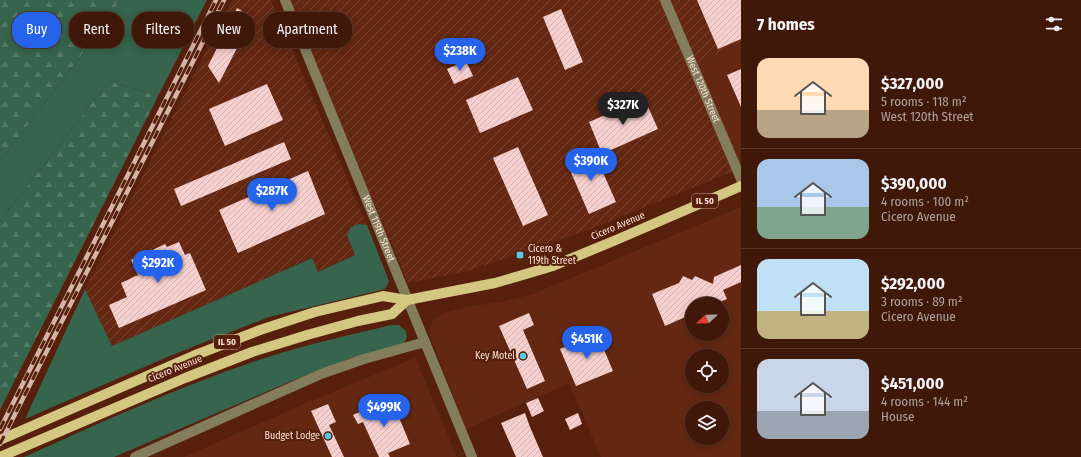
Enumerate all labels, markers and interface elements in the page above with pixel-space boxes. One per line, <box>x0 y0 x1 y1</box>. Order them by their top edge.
chip: Buy <box>12 12 61 48</box>
chip: Rent <box>69 12 124 48</box>
chip: Filters <box>132 12 194 48</box>
chip: New <box>202 12 255 48</box>
chip: Apartment <box>263 12 352 48</box>
icon: filters <box>1043 13 1065 35</box>
text: 7 homes <box>757 14 815 35</box>
pin: $238K <box>432 38 488 72</box>
text: $238K <box>444 43 476 58</box>
street label: West 120th Street <box>683 54 723 125</box>
text: $327,000 <box>881 73 944 94</box>
icon: home <box>789 74 837 122</box>
pin: $327K <box>595 92 651 126</box>
text: 5 rooms · 118 m² <box>881 94 966 109</box>
text: $327K <box>607 97 639 112</box>
text: West 120th Street <box>881 109 974 124</box>
pin: $390K <box>563 148 619 182</box>
text: $390K <box>574 153 608 168</box>
text: $390,000 <box>881 173 947 194</box>
icon: home <box>789 175 837 223</box>
pin: $287K <box>244 178 300 212</box>
text: $287K <box>256 183 288 198</box>
street label: West 119th Street <box>360 194 398 264</box>
road number: IL 50 <box>692 194 718 208</box>
text: 4 rooms · 100 m² <box>881 194 969 209</box>
street label: Cicero Avenue <box>589 209 647 243</box>
text: Cicero Avenue <box>881 209 956 224</box>
place label: Cicero & 119th Street <box>528 243 577 267</box>
pin: $292K <box>130 250 186 284</box>
marker: Cicero & 119th Street <box>515 250 525 260</box>
text: $292K <box>142 255 174 270</box>
text: $292,000 <box>881 273 945 294</box>
icon: home <box>789 275 837 323</box>
text: 3 rooms · 89 m² <box>881 294 963 309</box>
north arrow <box>685 297 729 341</box>
map controls <box>685 297 729 445</box>
text: Cicero Avenue <box>881 309 956 324</box>
pin: $451K <box>559 326 615 360</box>
text: $451K <box>571 331 603 346</box>
road number: IL 50 <box>214 335 240 349</box>
button: locate <box>685 349 729 393</box>
place label: Key Motel <box>475 350 515 362</box>
marker: Key Motel <box>518 351 528 361</box>
street label: Cicero Avenue <box>146 353 204 385</box>
text: $451,000 <box>881 373 944 394</box>
icon: home <box>789 375 837 423</box>
pin: $499K <box>356 394 412 428</box>
text: 4 rooms · 144 m² <box>881 394 968 409</box>
text: $499K <box>367 399 401 414</box>
button: layers <box>685 401 729 445</box>
text: House <box>881 409 915 424</box>
place label: Budget Lodge <box>265 430 320 442</box>
marker: Budget Lodge <box>323 431 333 441</box>

